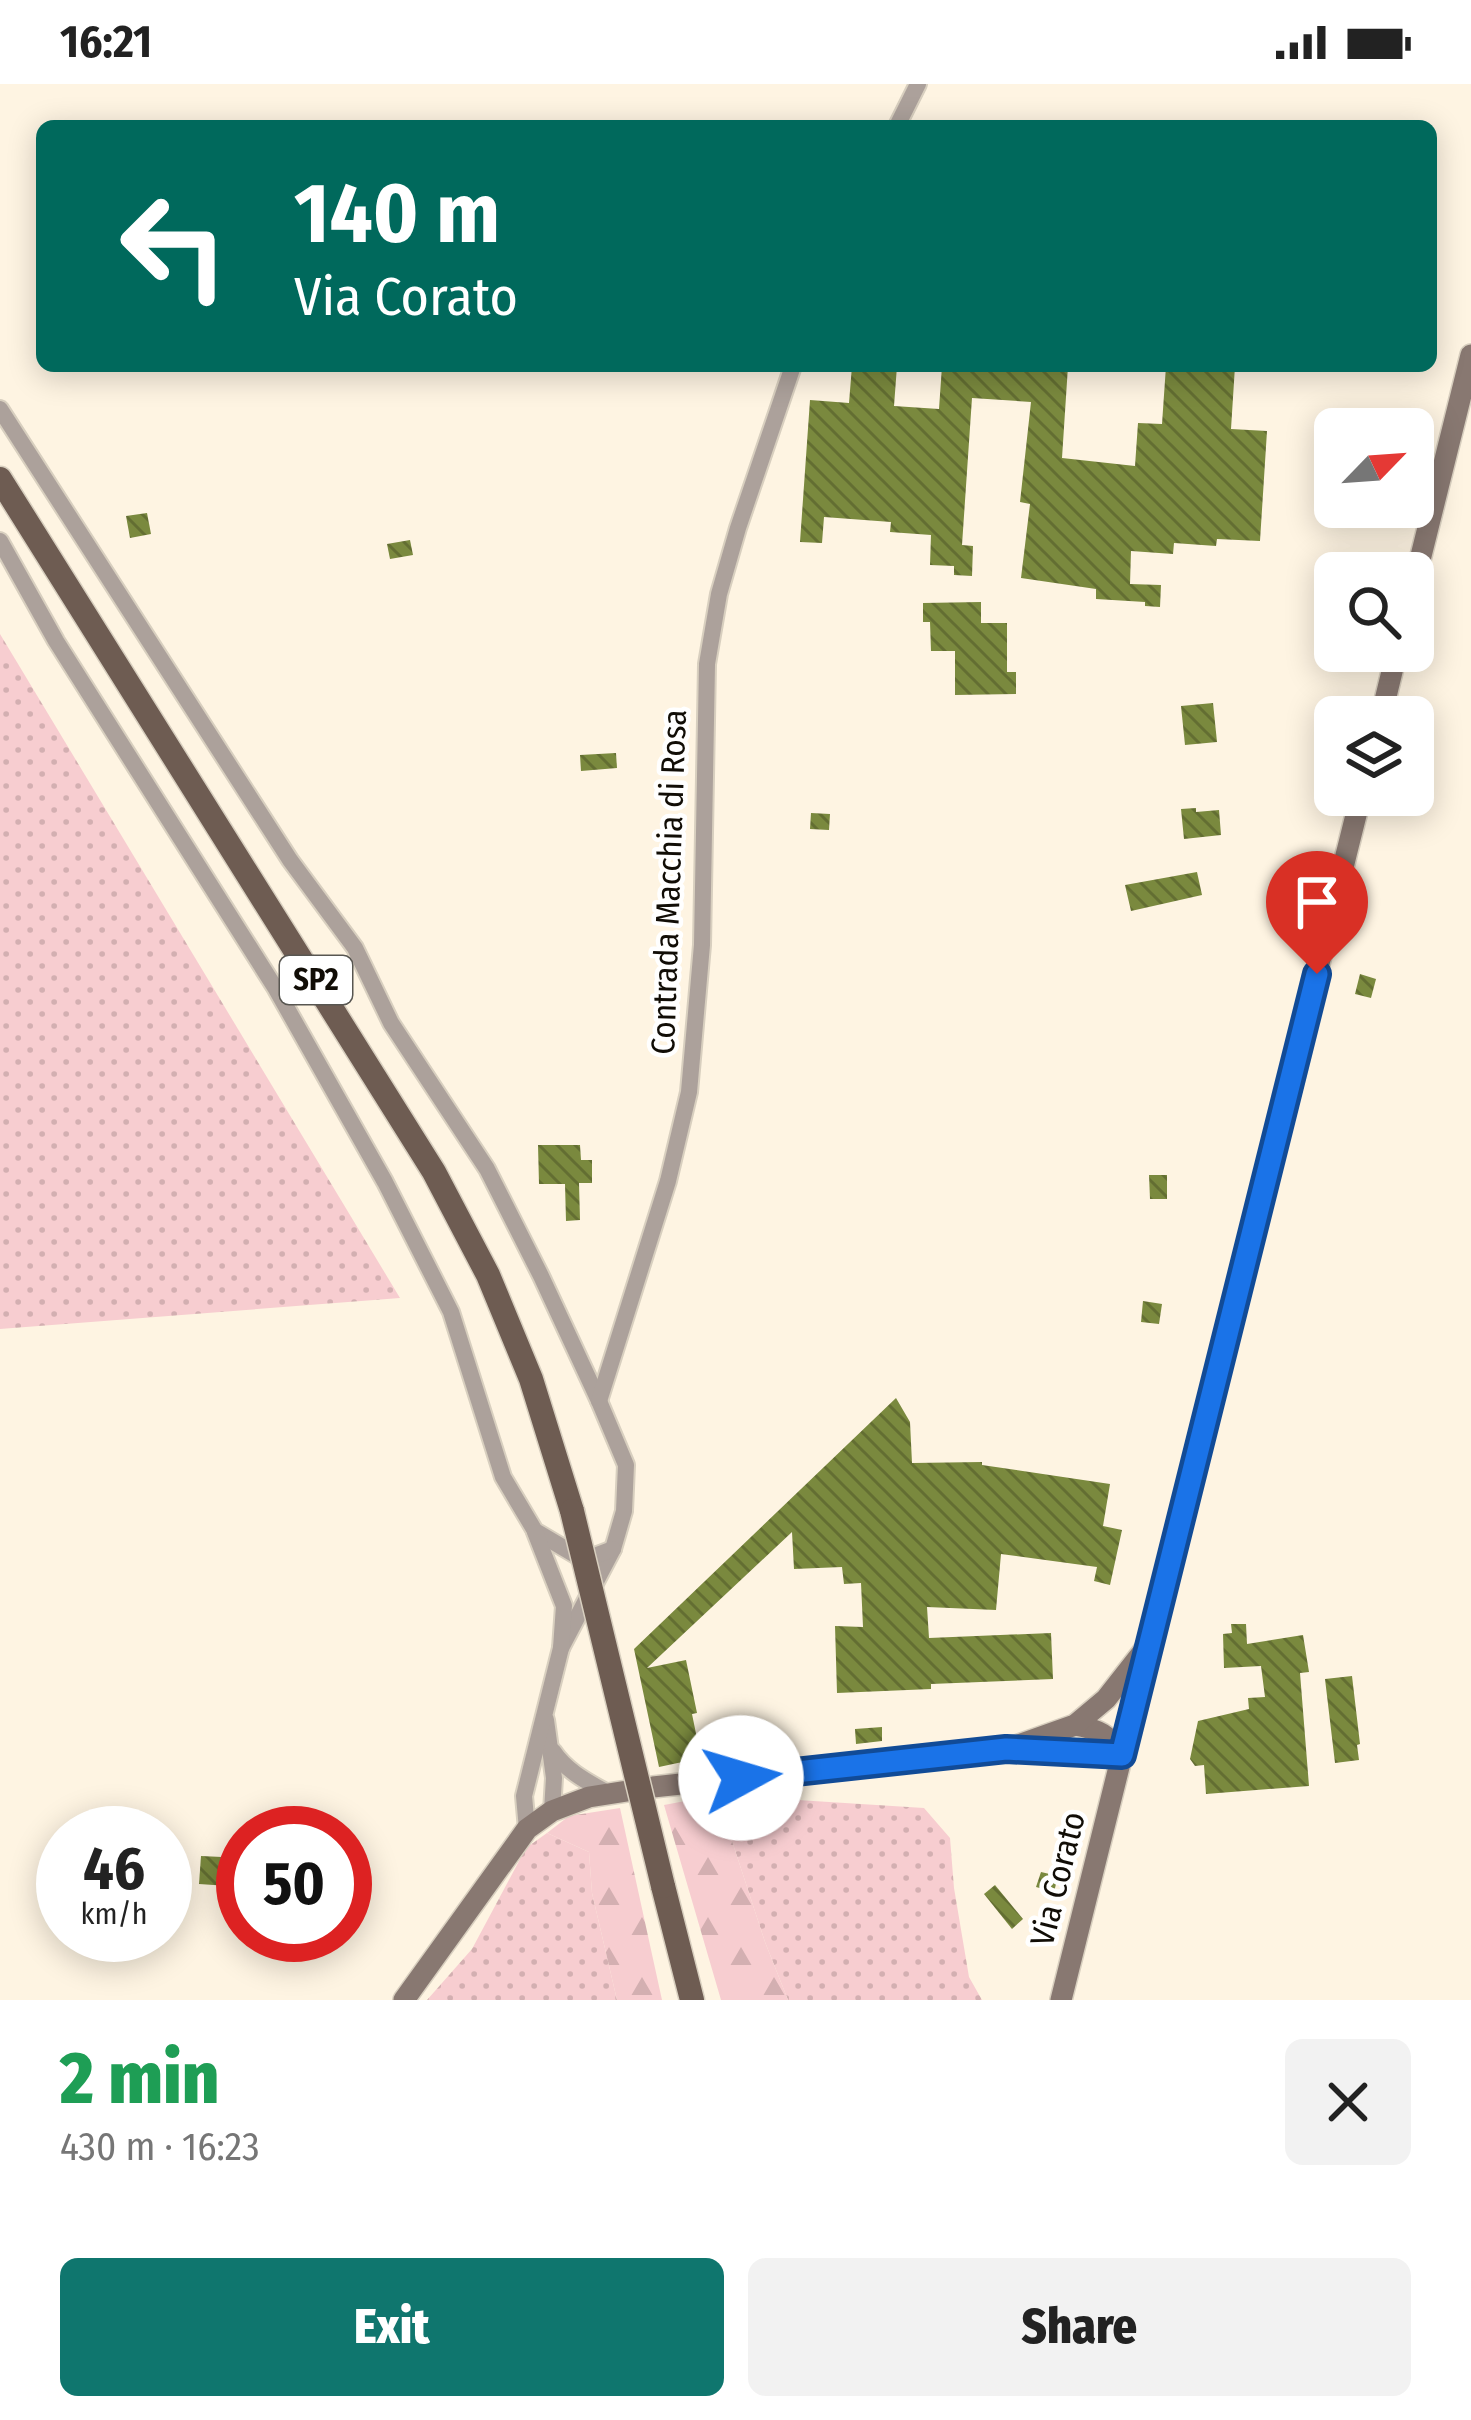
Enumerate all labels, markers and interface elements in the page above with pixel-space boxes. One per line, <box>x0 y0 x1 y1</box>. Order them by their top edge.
text: 16:21 <box>60 15 152 69</box>
text: 140 m <box>294 163 500 264</box>
icon: left <box>96 168 252 324</box>
text: Via Corato <box>294 265 518 329</box>
north arrow <box>1314 408 1434 528</box>
map controls <box>1314 408 1434 816</box>
button: search <box>1314 552 1434 672</box>
button: layers <box>1314 696 1434 816</box>
street label: Contrada Macchia di Rosa <box>643 709 695 1055</box>
pin <box>1266 851 1368 974</box>
icon: arrive <box>1284 869 1350 935</box>
road number: SP2 <box>280 956 352 1004</box>
position arrow <box>678 1715 804 1841</box>
speed limit sign: 50 <box>216 1806 372 1962</box>
street label: Via Corato <box>1022 1808 1094 1950</box>
text: 46 <box>83 1833 145 1905</box>
text: km/h <box>81 1896 147 1932</box>
text: 2 min <box>60 2036 219 2122</box>
button: close <box>1285 2039 1411 2165</box>
text: 430 m · 16:23 <box>60 2124 260 2170</box>
button: Exit <box>60 2258 724 2396</box>
button: Share <box>748 2258 1411 2396</box>

